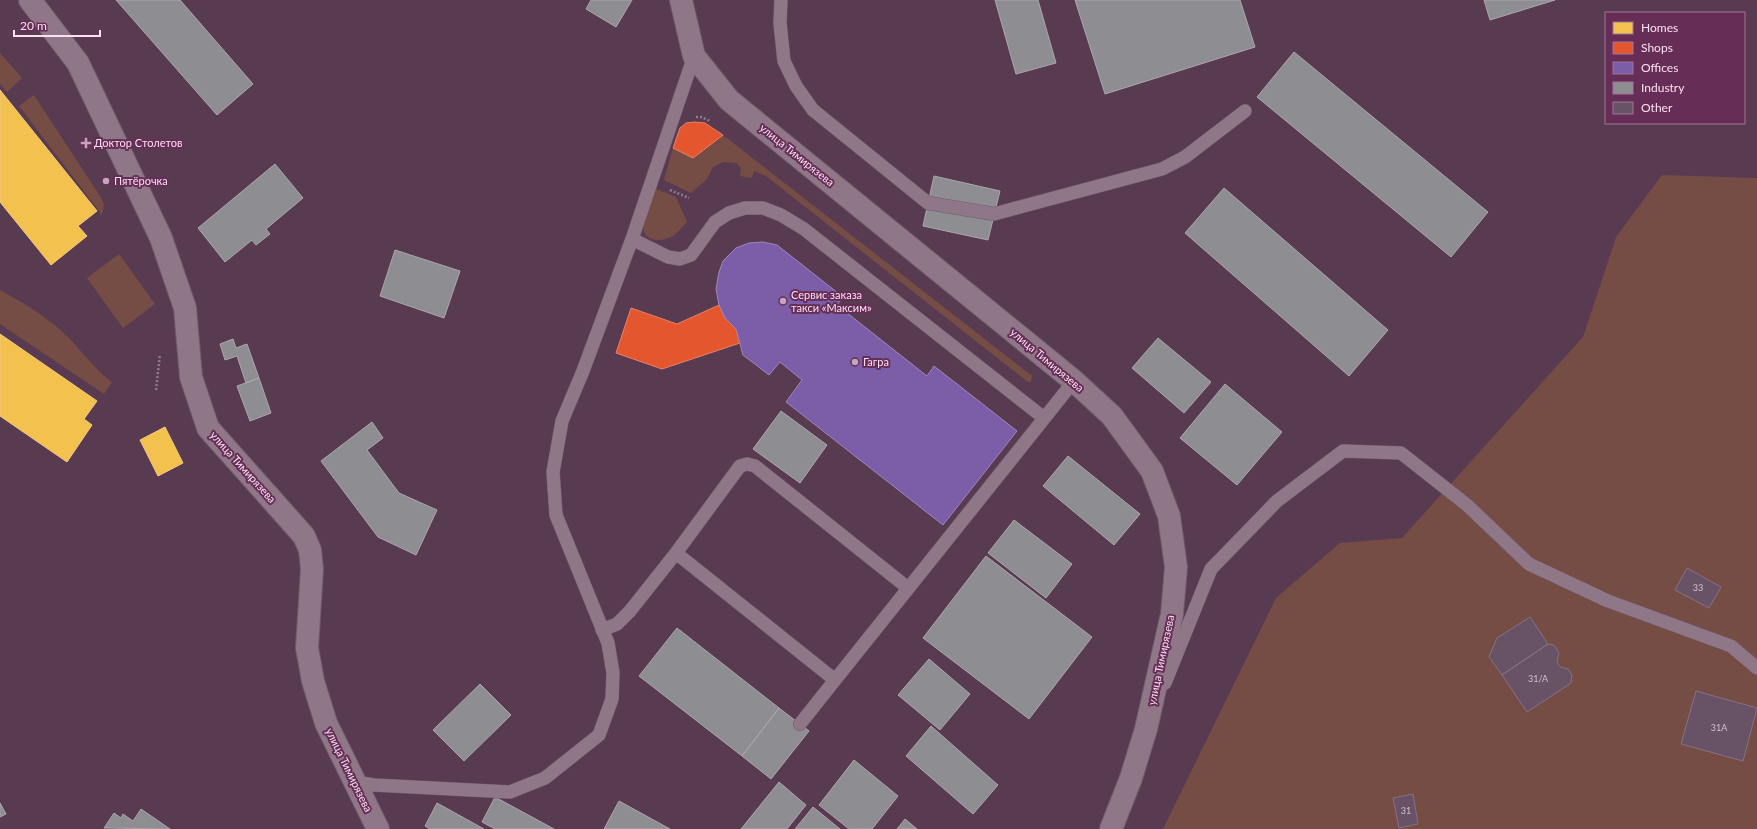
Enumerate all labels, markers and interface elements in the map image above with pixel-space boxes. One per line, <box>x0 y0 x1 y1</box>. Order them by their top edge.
scale bar <box>14 12 100 38</box>
legend <box>1605 12 1745 124</box>
text: 20 m <box>20 18 47 33</box>
text: Homes <box>1641 20 1678 35</box>
text: Shops <box>1641 40 1673 55</box>
text: Offices <box>1641 60 1678 75</box>
text: Industry <box>1641 80 1685 95</box>
text: Other <box>1641 100 1673 115</box>
street label: улица Тимирязева <box>758 121 837 189</box>
place label: Доктор Столетов <box>94 136 183 149</box>
marker: Доктор Столетов <box>81 138 91 148</box>
place label: Пятёрочка <box>114 174 168 187</box>
marker: Пятёрочка <box>101 176 111 186</box>
place label: Сервис заказа такси «Максим» <box>791 288 872 314</box>
marker: Сервис заказа такси «Максим» <box>778 296 788 306</box>
street label: улица Тимирязева <box>1008 325 1087 394</box>
place label: Гагра <box>863 355 889 368</box>
marker: Гагра <box>850 357 860 367</box>
street label: улица Тимирязева <box>208 428 279 505</box>
house number: 33 <box>1693 582 1703 593</box>
street label: улица Тимирязева <box>1145 614 1176 706</box>
house number: 31/А <box>1528 673 1549 684</box>
house number: 31А <box>1711 722 1728 733</box>
street label: улица Тимирязева <box>323 726 375 814</box>
house number: 31 <box>1401 805 1411 816</box>

